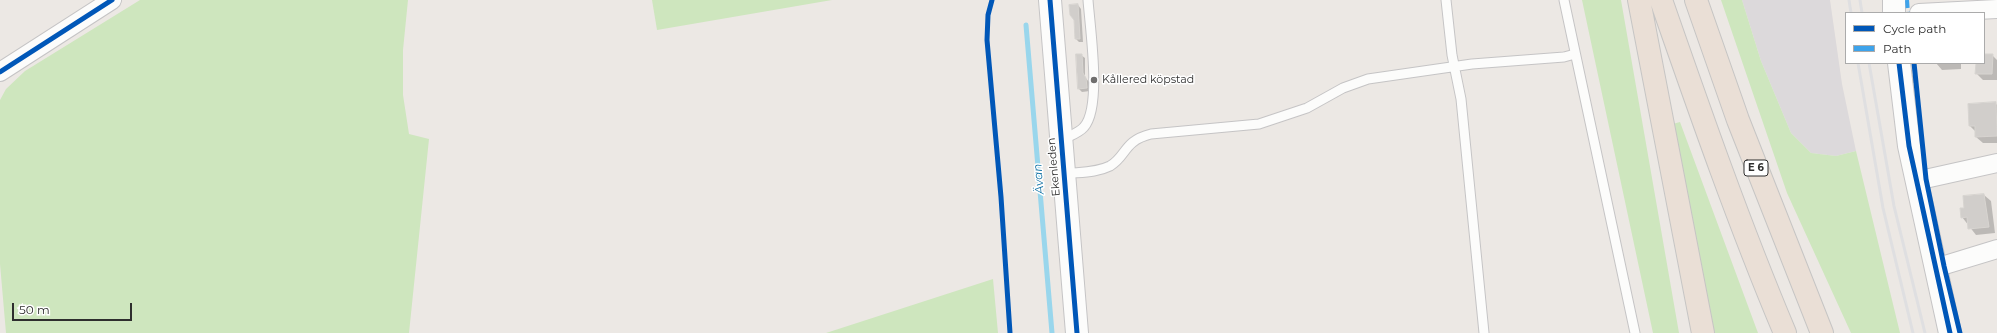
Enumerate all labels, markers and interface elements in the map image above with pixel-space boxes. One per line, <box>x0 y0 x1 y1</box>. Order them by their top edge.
legend <box>1845 12 1985 64</box>
text: Cycle path <box>1883 21 1946 36</box>
text: Path <box>1883 41 1912 56</box>
place label: Kållered köpstad <box>1102 73 1194 87</box>
marker: Kållered köpstad <box>1089 75 1099 85</box>
street label: Ekenleden <box>1045 137 1063 197</box>
road number: E 6 <box>1744 160 1768 176</box>
water label: Ävan <box>1030 163 1048 195</box>
scale bar <box>14 295 134 321</box>
text: 50 m <box>19 302 50 317</box>

